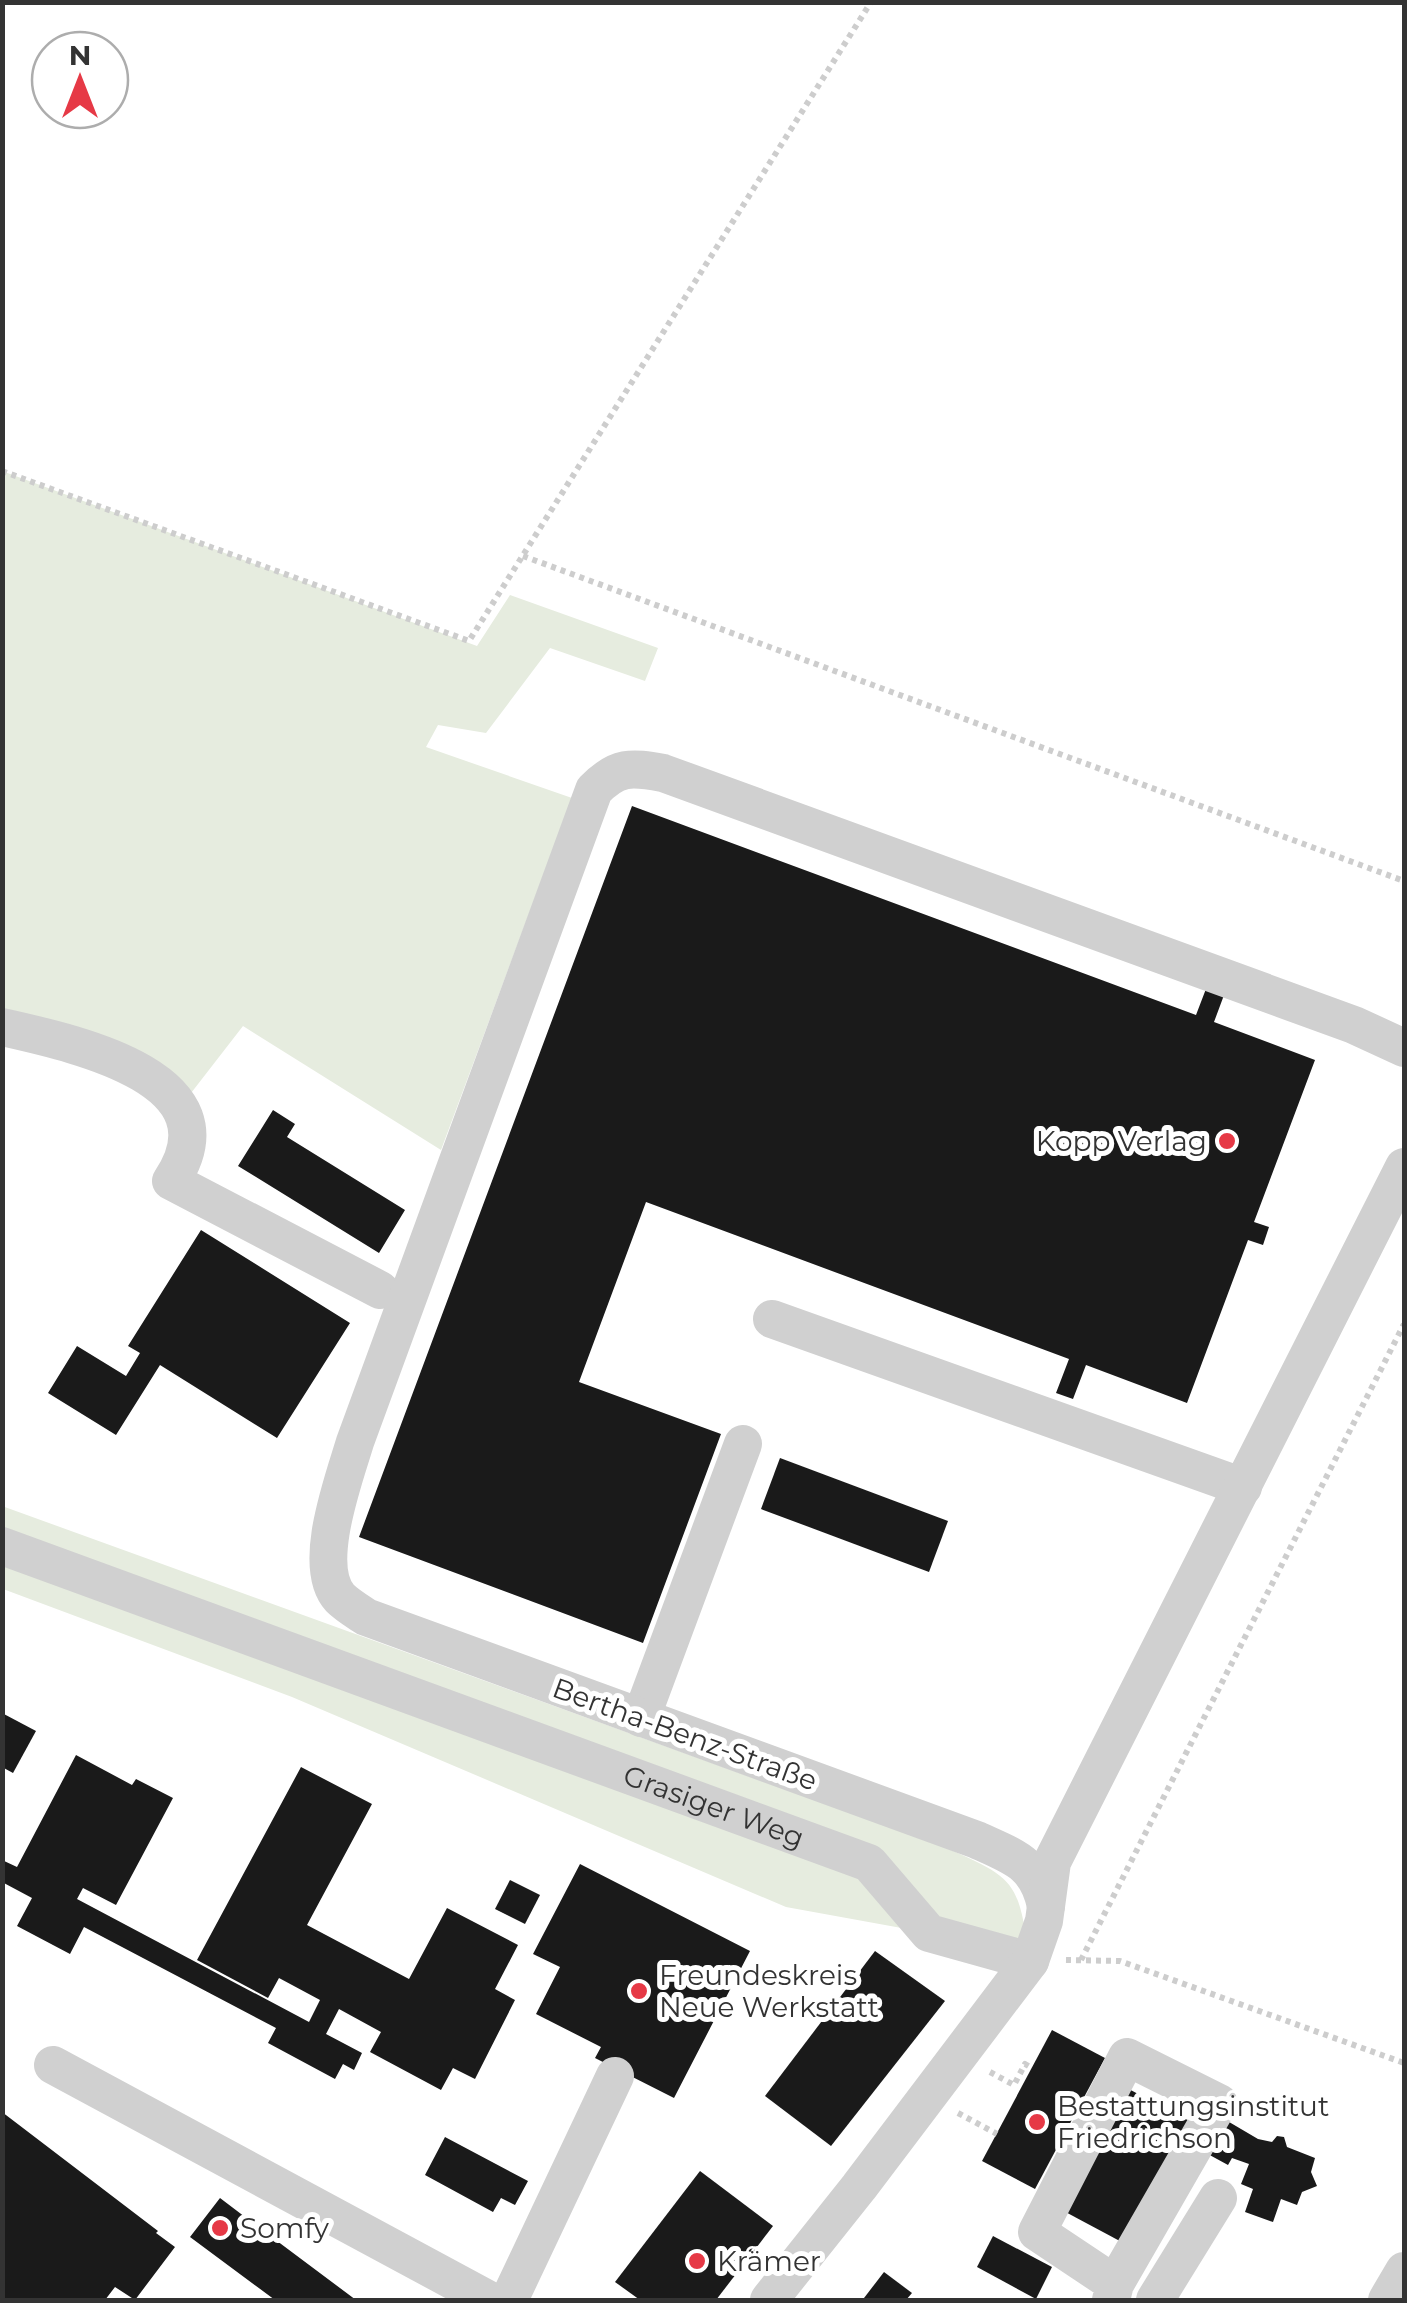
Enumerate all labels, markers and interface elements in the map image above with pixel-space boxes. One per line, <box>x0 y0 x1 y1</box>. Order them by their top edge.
north arrow <box>30 30 130 130</box>
text: N <box>69 38 91 72</box>
place label: Kopp Verlag <box>1036 1124 1207 1158</box>
marker: Kopp Verlag <box>1216 1130 1238 1152</box>
street label: Bertha-Benz-Straße <box>548 1670 822 1798</box>
street label: Grasiger Weg <box>619 1758 809 1855</box>
place label: Freundeskreis Neue Werkstatt <box>659 1958 879 2024</box>
marker: Freundeskreis Neue Werkstatt <box>628 1980 650 2002</box>
place label: Bestattungsinstitut Friedrichson <box>1057 2089 1329 2155</box>
marker: Bestattungsinstitut Friedrichson <box>1026 2111 1048 2133</box>
place label: Somfy <box>240 2211 330 2245</box>
marker: Somfy <box>209 2217 231 2239</box>
place label: Krämer <box>717 2244 821 2278</box>
marker: Krämer <box>686 2250 708 2272</box>

